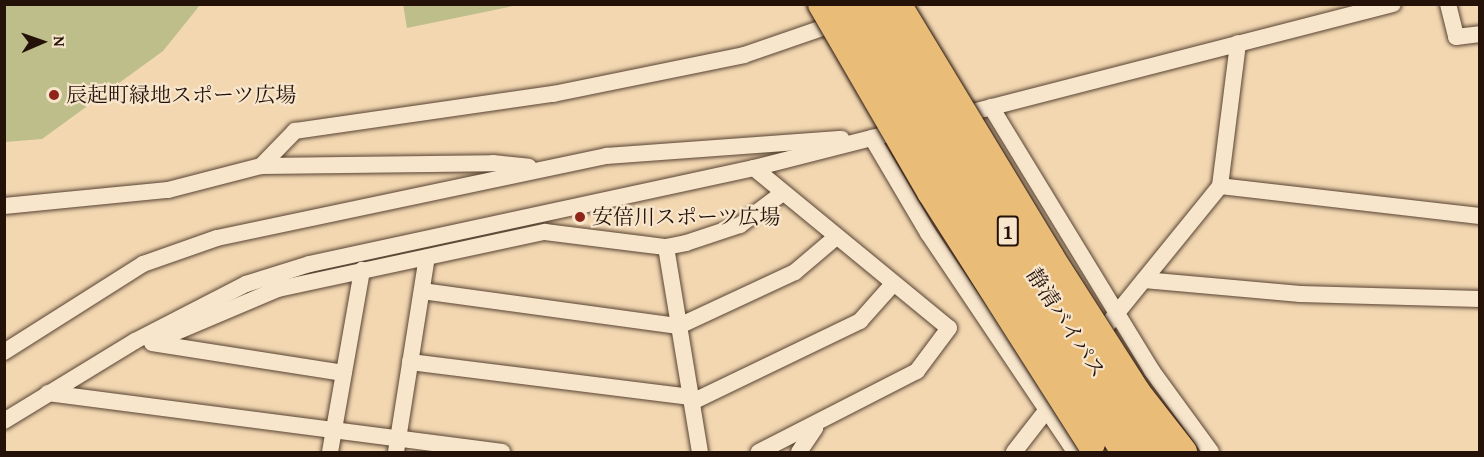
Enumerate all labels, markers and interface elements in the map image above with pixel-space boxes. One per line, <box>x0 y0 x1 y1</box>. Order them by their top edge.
north arrow <box>12 12 72 72</box>
text: N <box>48 36 72 47</box>
place label: 辰起町緑地スポーツ広場 <box>66 82 297 108</box>
marker: 辰起町緑地スポーツ広場 <box>47 88 61 102</box>
place label: 安倍川スポーツ広場 <box>592 204 781 230</box>
marker: 安倍川スポーツ広場 <box>573 210 587 224</box>
road number: 1 <box>996 214 1020 248</box>
street label: 静清バイパス <box>1021 263 1111 383</box>

